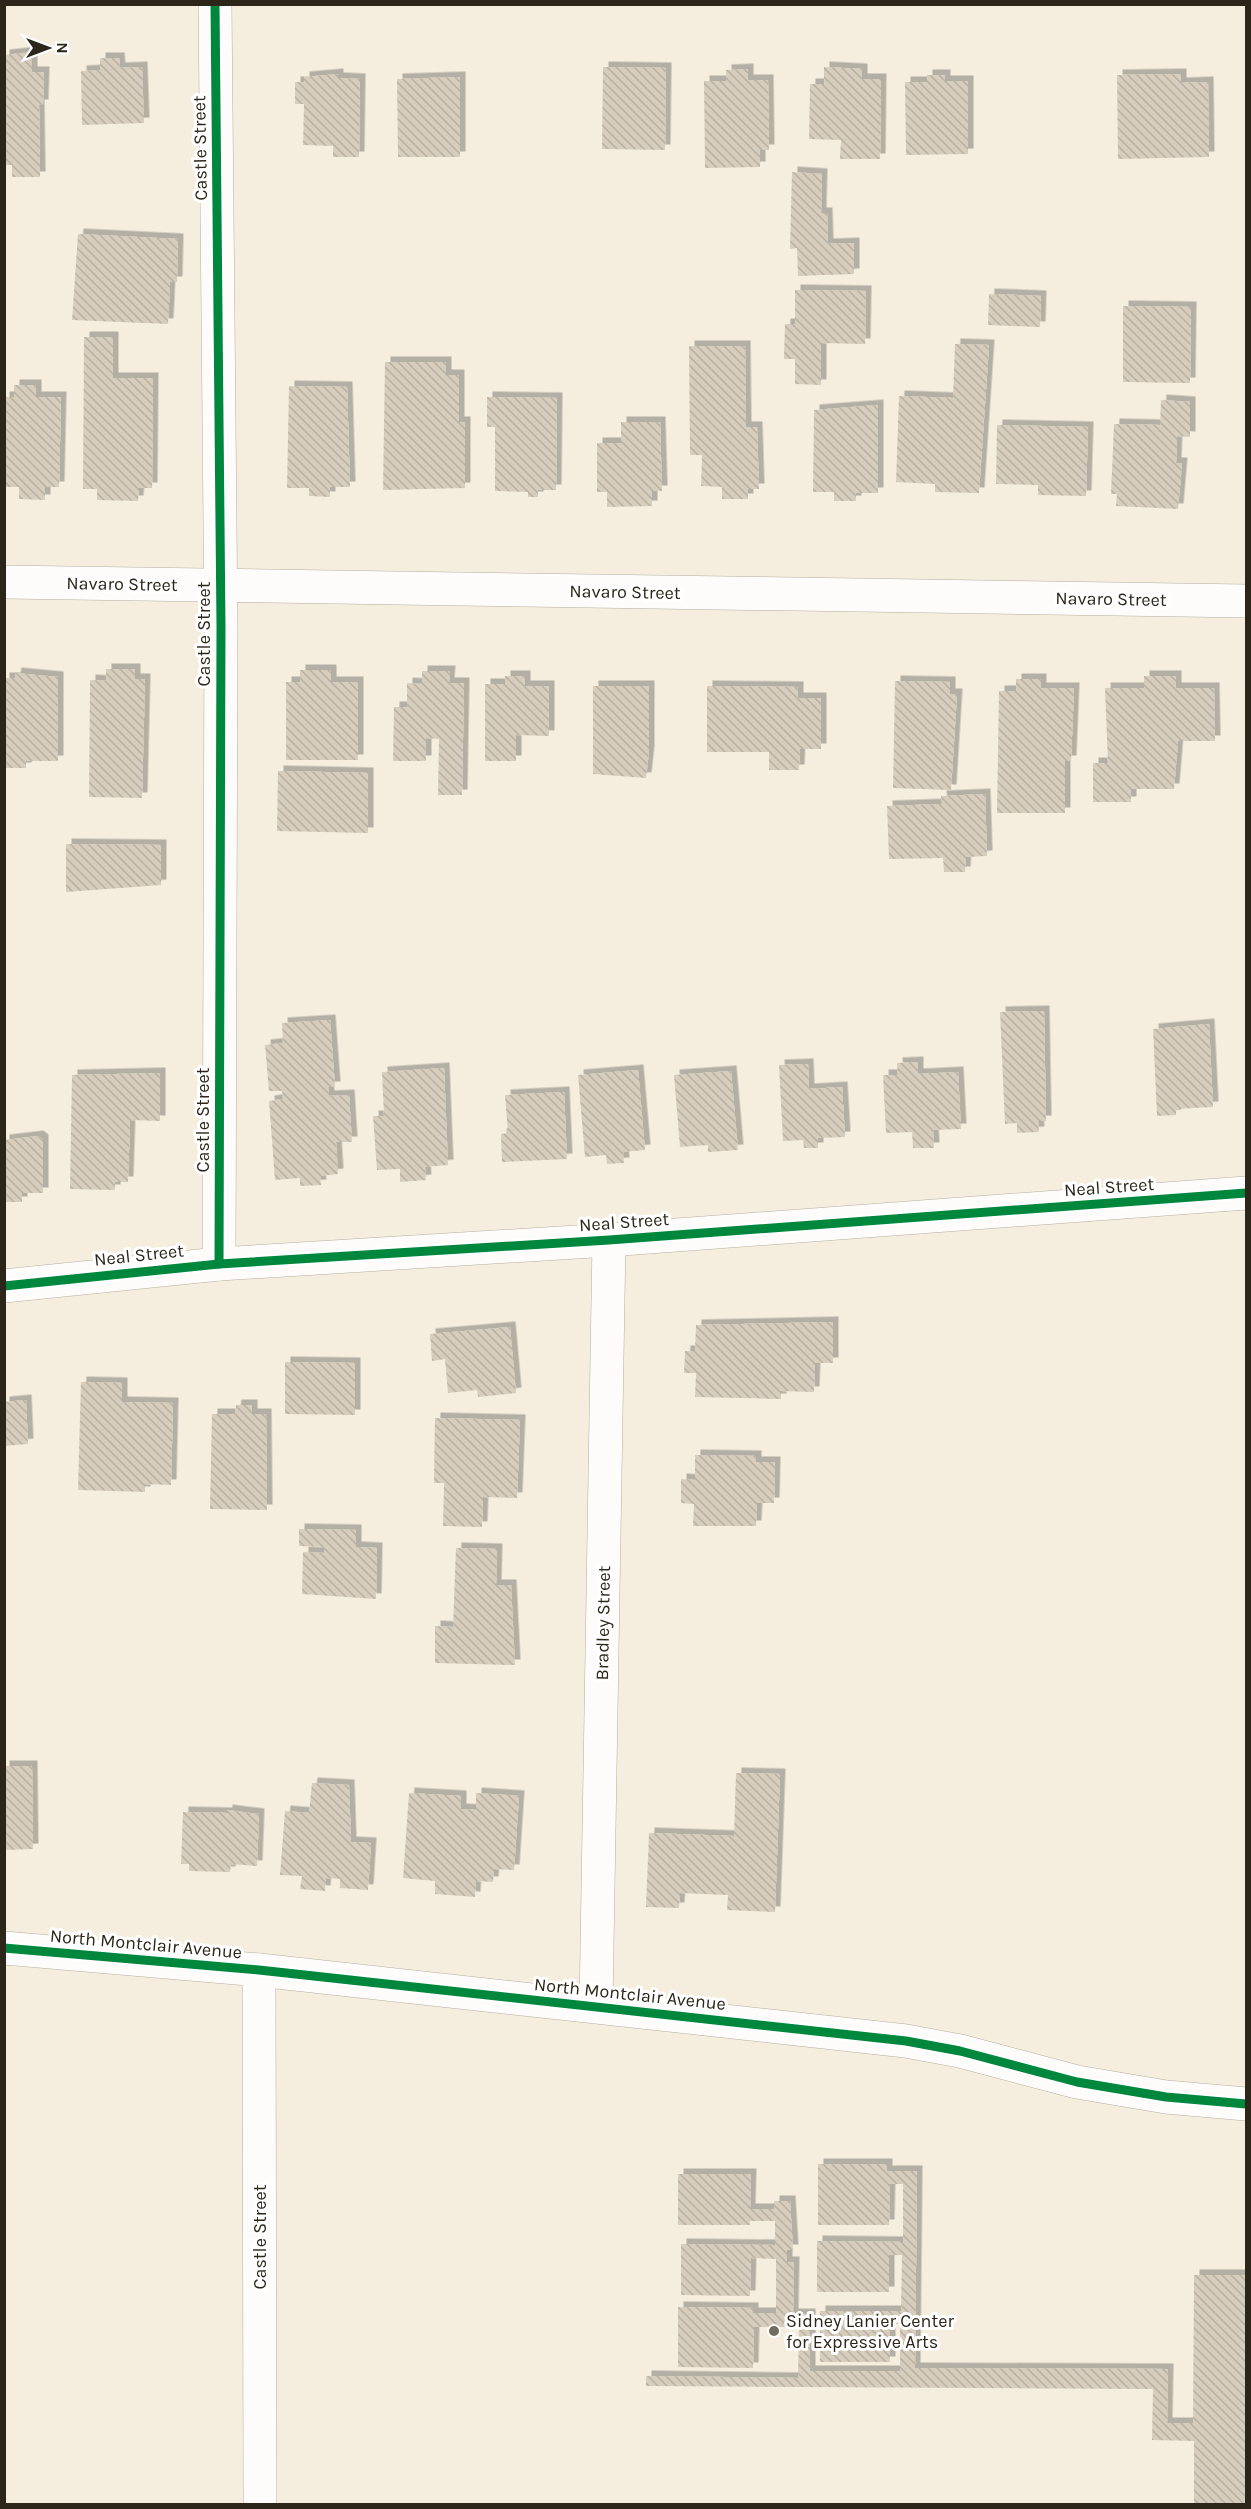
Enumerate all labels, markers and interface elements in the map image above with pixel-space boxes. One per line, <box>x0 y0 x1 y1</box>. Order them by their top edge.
north arrow <box>18 18 78 78</box>
text: N <box>53 42 72 54</box>
street label: Castle Street <box>188 95 212 201</box>
street label: Navaro Street <box>66 572 178 596</box>
street label: Navaro Street <box>569 580 681 604</box>
street label: Castle Street <box>193 581 215 687</box>
street label: Navaro Street <box>1055 587 1167 611</box>
street label: Castle Street <box>192 1067 214 1173</box>
street label: Neal Street <box>1063 1173 1155 1201</box>
street label: Neal Street <box>578 1208 670 1236</box>
street label: Neal Street <box>93 1239 185 1271</box>
street label: Bradley Street <box>591 1565 615 1680</box>
street label: North Montclair Avenue <box>49 1925 243 1963</box>
street label: North Montclair Avenue <box>533 1973 727 2015</box>
street label: Castle Street <box>249 2184 271 2290</box>
place label: Sidney Lanier Center for Expressive Arts <box>786 2310 954 2353</box>
marker: Sidney Lanier Center for Expressive Arts <box>767 2324 781 2338</box>

